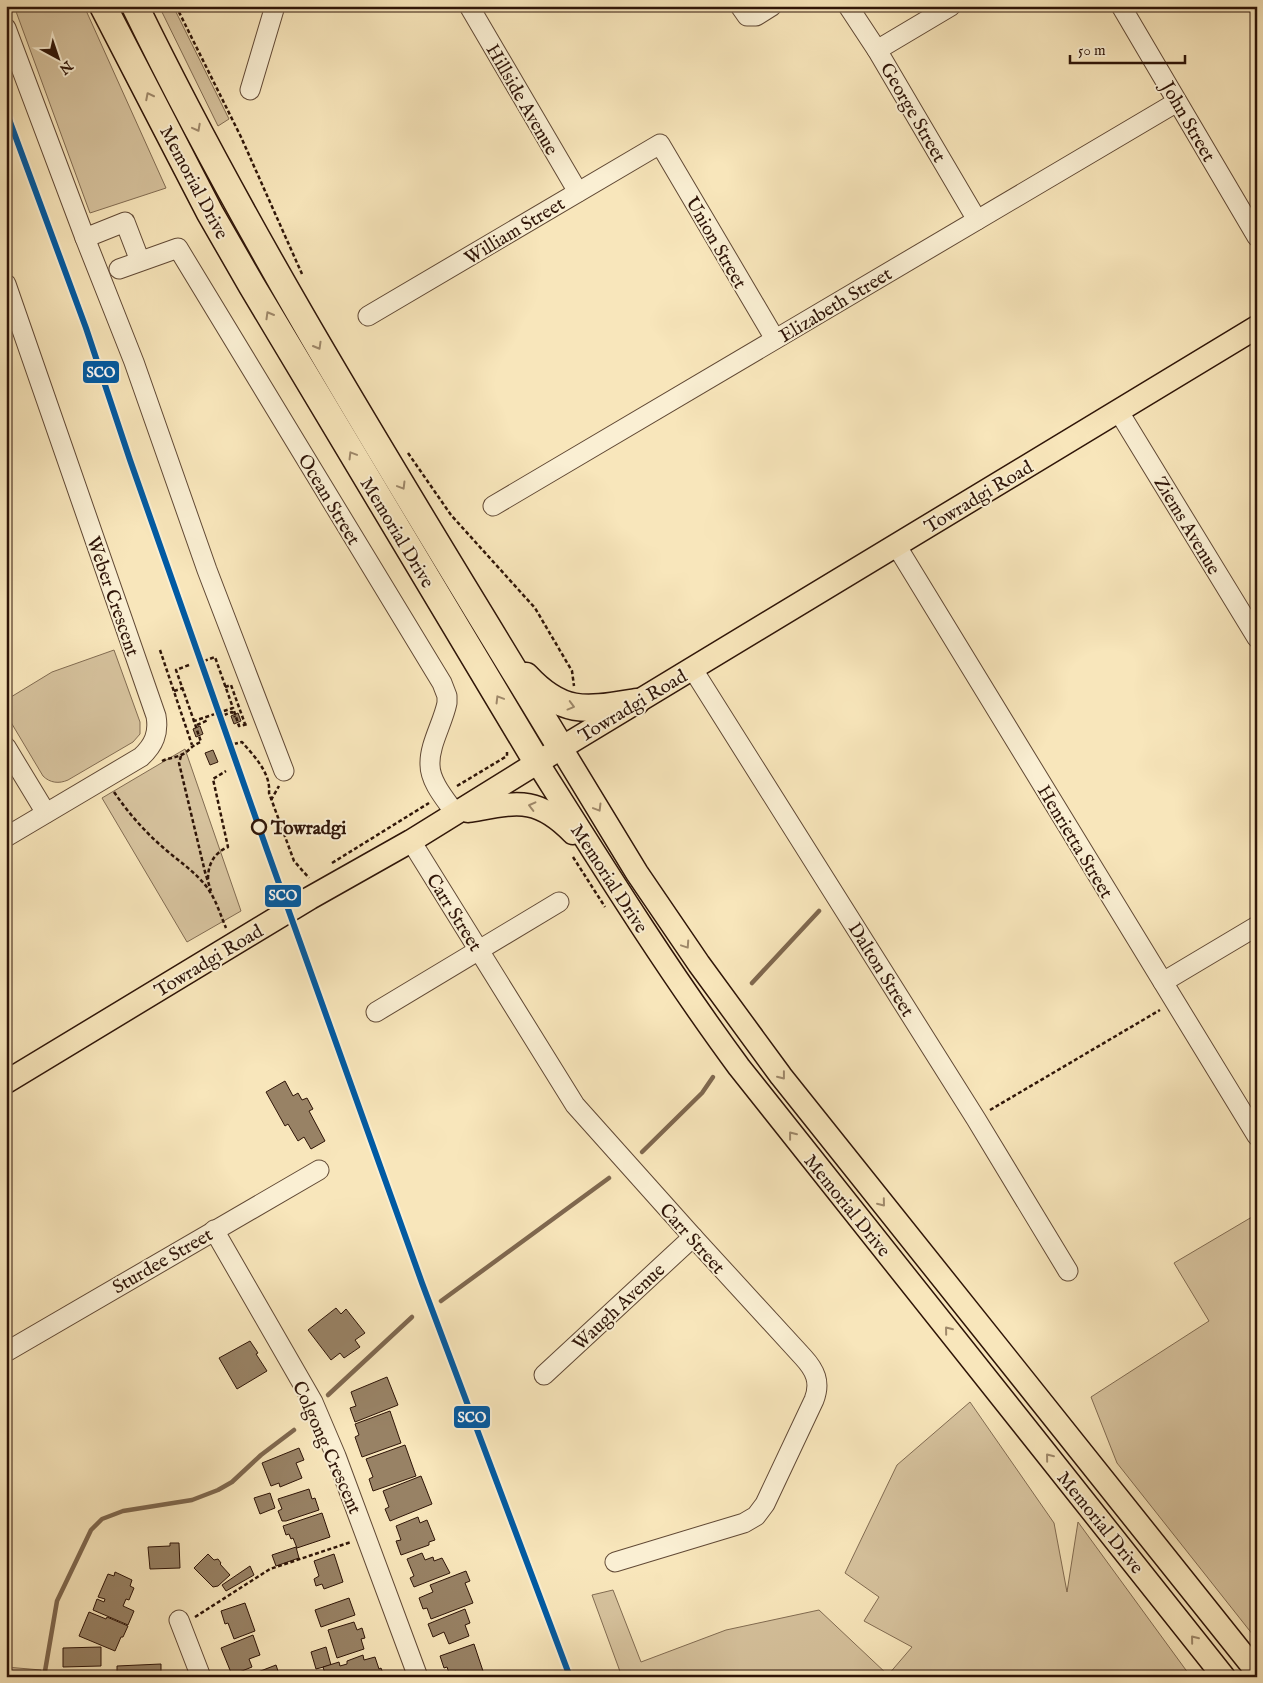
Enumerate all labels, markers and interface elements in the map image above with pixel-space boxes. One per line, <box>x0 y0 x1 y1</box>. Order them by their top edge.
north arrow <box>32 32 82 82</box>
scale bar <box>1070 32 1186 64</box>
street label: Hillside Avenue <box>480 40 563 160</box>
text: 50 m <box>1078 41 1106 60</box>
text: N <box>55 56 77 78</box>
street label: George Street <box>874 59 951 168</box>
street label: John Street <box>1154 76 1220 167</box>
one-way arrow <box>145 92 155 101</box>
street label: Memorial Drive <box>153 122 233 244</box>
one-way arrow <box>191 123 201 132</box>
street label: William Street <box>460 192 570 271</box>
street label: Union Street <box>679 193 751 294</box>
street label: Elizabeth Street <box>775 262 897 349</box>
one-way arrow <box>265 311 275 320</box>
one-way arrow <box>312 341 322 350</box>
line badge: SCO <box>82 360 120 384</box>
text: SCO <box>87 364 116 382</box>
street label: Ocean Street <box>292 450 365 550</box>
one-way arrow <box>348 451 358 460</box>
street label: Towradgi Road <box>920 455 1038 540</box>
street label: Ziems Avenue <box>1148 472 1225 580</box>
street label: Memorial Drive <box>354 473 439 593</box>
one-way arrow <box>396 480 406 489</box>
street label: Weber Crescent <box>80 534 144 660</box>
street label: Towradgi Road <box>574 664 692 749</box>
one-way arrow <box>495 695 505 704</box>
one-way arrow <box>567 700 576 711</box>
street label: Henrietta Street <box>1031 781 1118 904</box>
one-way arrow <box>527 801 536 812</box>
one-way arrow <box>591 803 601 812</box>
place label: Towradgi <box>270 817 346 841</box>
marker: Towradgi <box>251 819 267 835</box>
street label: Memorial Drive <box>564 820 653 938</box>
street label: Carr Street <box>420 870 487 957</box>
line badge: SCO <box>264 884 302 908</box>
text: SCO <box>269 887 298 905</box>
street label: Dalton Street <box>842 918 919 1022</box>
street label: Towradgi Road <box>150 919 268 1004</box>
one-way arrow <box>679 940 689 949</box>
one-way arrow <box>776 1070 784 1079</box>
one-way arrow <box>788 1131 797 1140</box>
street label: Memorial Drive <box>798 1150 895 1263</box>
one-way arrow <box>877 1198 886 1207</box>
street label: Carr Street <box>653 1199 730 1280</box>
street label: Sturdee Street <box>108 1223 218 1300</box>
street label: Waugh Avenue <box>568 1258 671 1356</box>
one-way arrow <box>945 1327 953 1336</box>
street label: Colgong Crescent <box>286 1377 366 1519</box>
line badge: SCO <box>453 1405 491 1429</box>
text: SCO <box>458 1409 487 1427</box>
one-way arrow <box>1046 1453 1055 1463</box>
street label: Memorial Drive <box>1051 1467 1148 1580</box>
one-way arrow <box>1190 1635 1199 1644</box>

